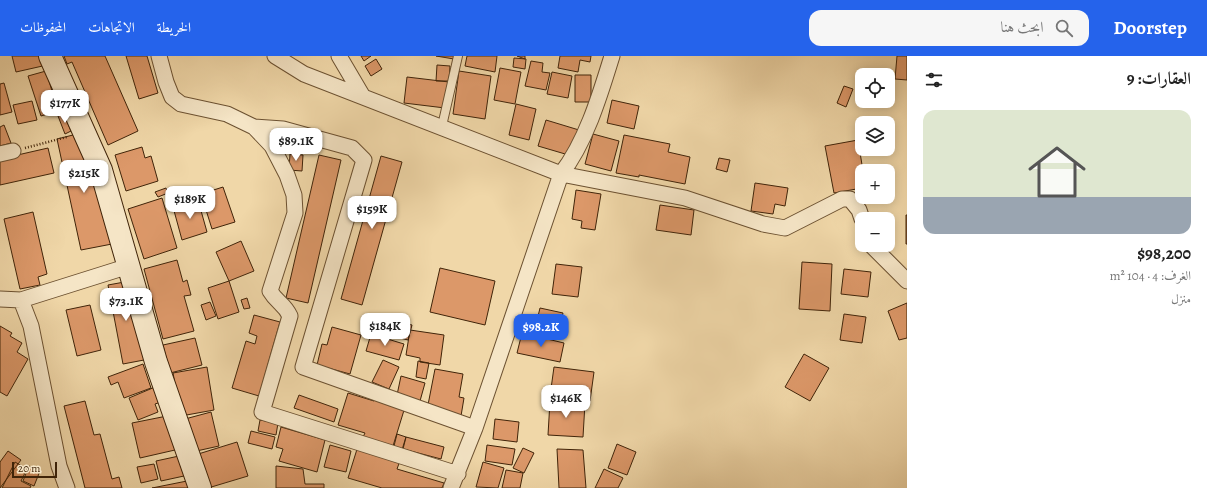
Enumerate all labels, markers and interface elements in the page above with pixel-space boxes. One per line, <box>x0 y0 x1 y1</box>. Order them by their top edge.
search box <box>809 10 1089 46</box>
text: Doorstep <box>1113 15 1187 41</box>
text: ابحث هنا <box>1000 17 1043 37</box>
icon: search <box>1053 17 1075 39</box>
text: المحفوظات <box>20 18 66 37</box>
text: الاتجاهات <box>88 18 135 37</box>
text: الخريطة <box>157 18 191 37</box>
text: العقارات: 9 <box>1127 67 1191 90</box>
map controls <box>855 68 895 252</box>
button: locate <box>855 68 895 108</box>
icon: filters <box>923 69 945 91</box>
pin: $177K <box>37 90 93 124</box>
text: $177K <box>50 94 80 111</box>
button: layers <box>855 116 895 156</box>
pin: $89.1K <box>263 128 329 162</box>
text: $89.1K <box>278 132 314 149</box>
icon: home <box>1021 136 1093 208</box>
pin: $215K <box>56 160 112 194</box>
text: $215K <box>68 164 100 181</box>
button: + <box>855 164 895 204</box>
pin: $189K <box>162 186 218 220</box>
text: $189K <box>174 190 206 207</box>
pin: $159K <box>344 196 400 230</box>
text: $159K <box>357 200 387 217</box>
button: − <box>855 212 895 252</box>
text: $98,200 <box>1137 242 1191 265</box>
text: الغرف: 4 · 104 m² <box>1110 267 1191 284</box>
pin: $73.1K <box>93 288 159 322</box>
text: منزل <box>1171 290 1191 307</box>
text: $73.1K <box>109 292 143 309</box>
pin: $184K <box>357 313 413 347</box>
pin: $98.2K <box>508 314 574 348</box>
text: $184K <box>369 317 401 334</box>
text: $98.2K <box>523 318 559 335</box>
pin: $146K <box>538 385 594 419</box>
text: $146K <box>550 389 582 406</box>
scale bar <box>12 460 57 479</box>
text: 20 m <box>18 461 40 476</box>

